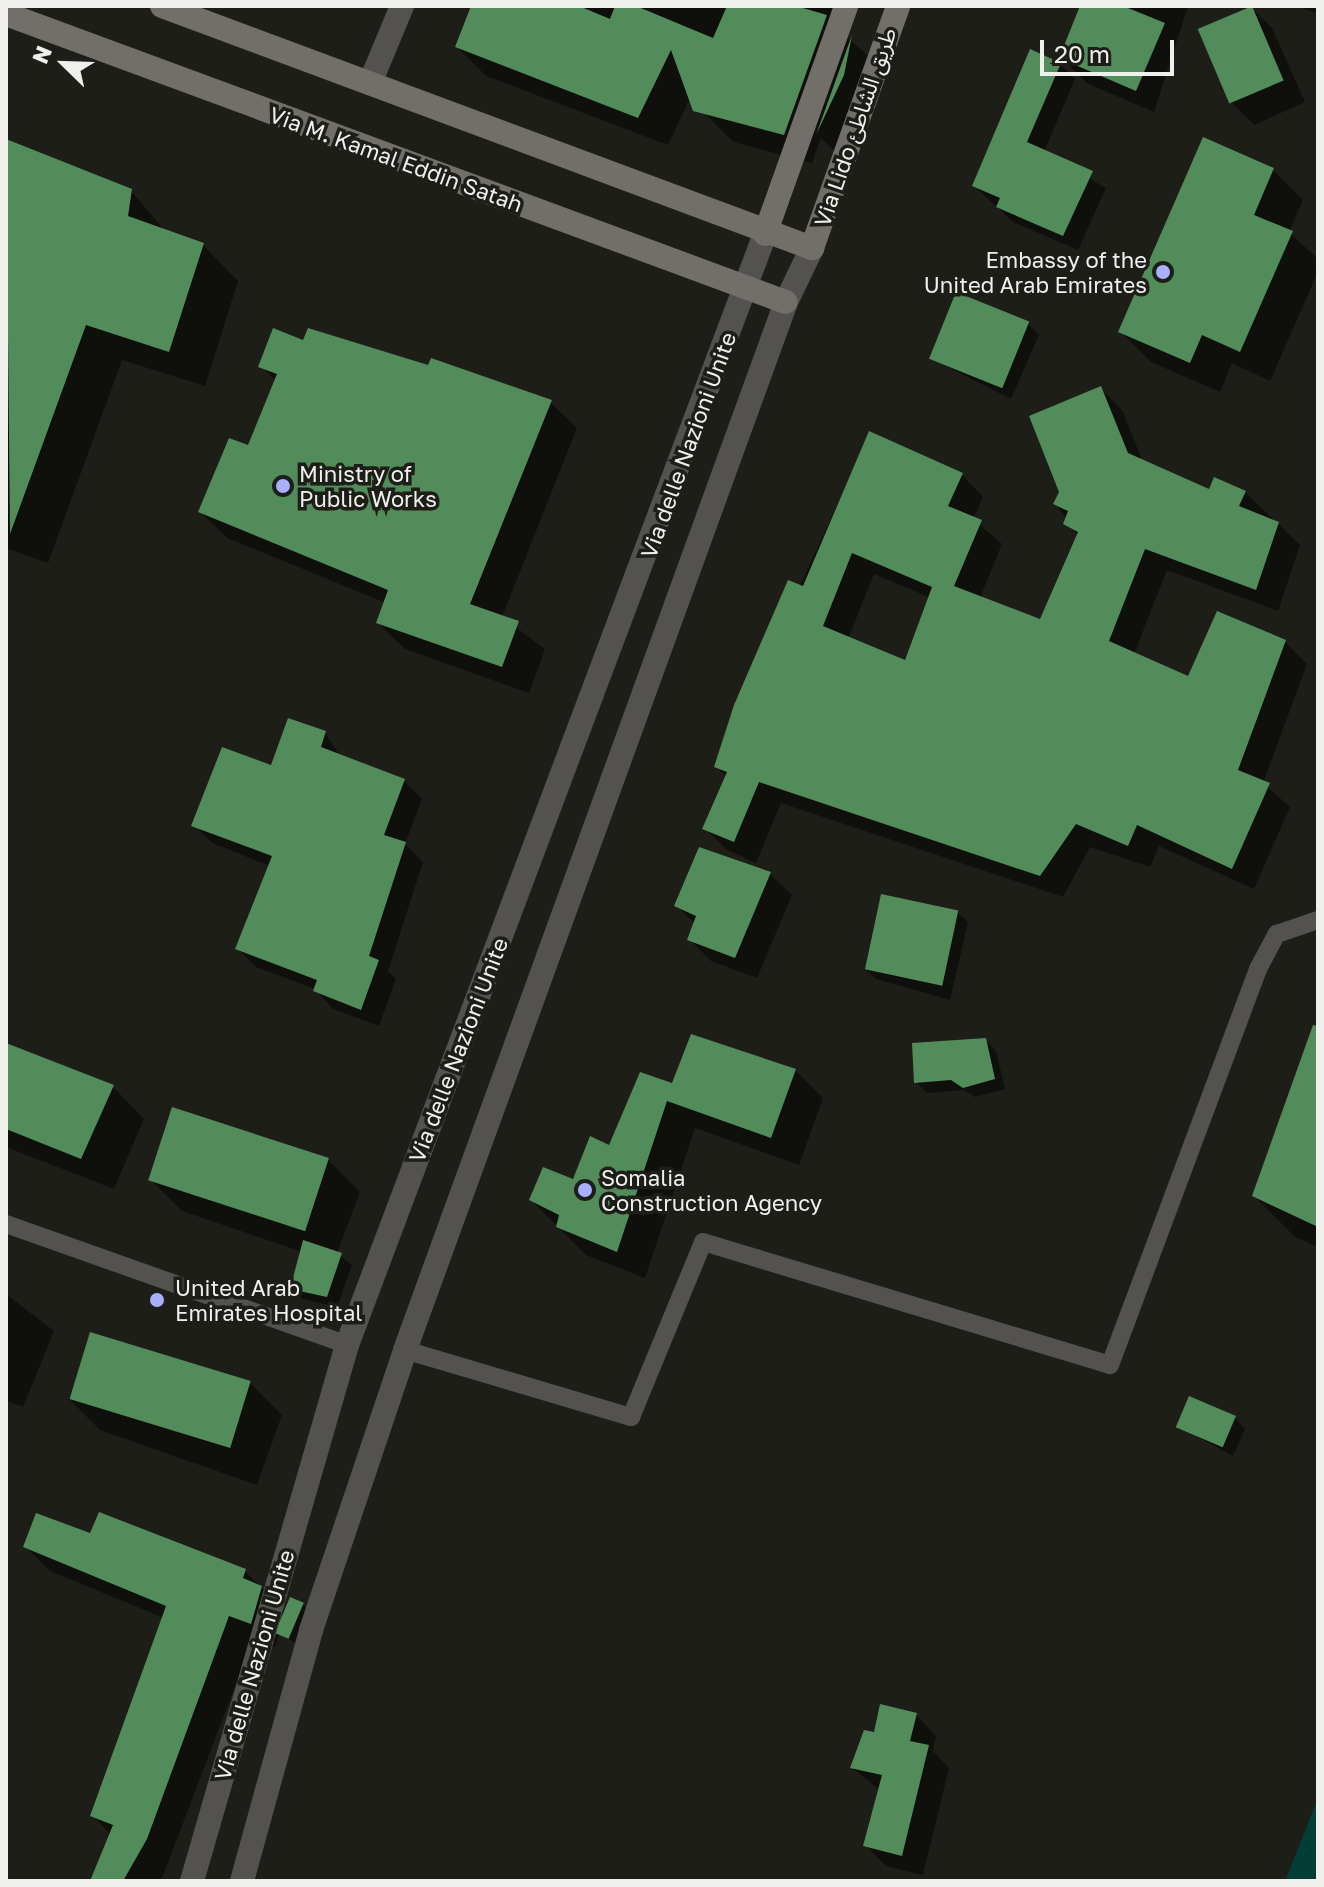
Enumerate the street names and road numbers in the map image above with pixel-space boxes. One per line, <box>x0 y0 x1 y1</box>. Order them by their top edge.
street label: Via Lido طريق الشاطئ <box>808 24 902 230</box>
street label: Via M. Kamal Eddin Satah <box>266 101 526 217</box>
street label: Via delle Nazioni Unite <box>635 328 741 562</box>
street label: Via delle Nazioni Unite <box>403 934 513 1166</box>
street label: Via delle Nazioni Unite <box>208 1547 300 1783</box>

